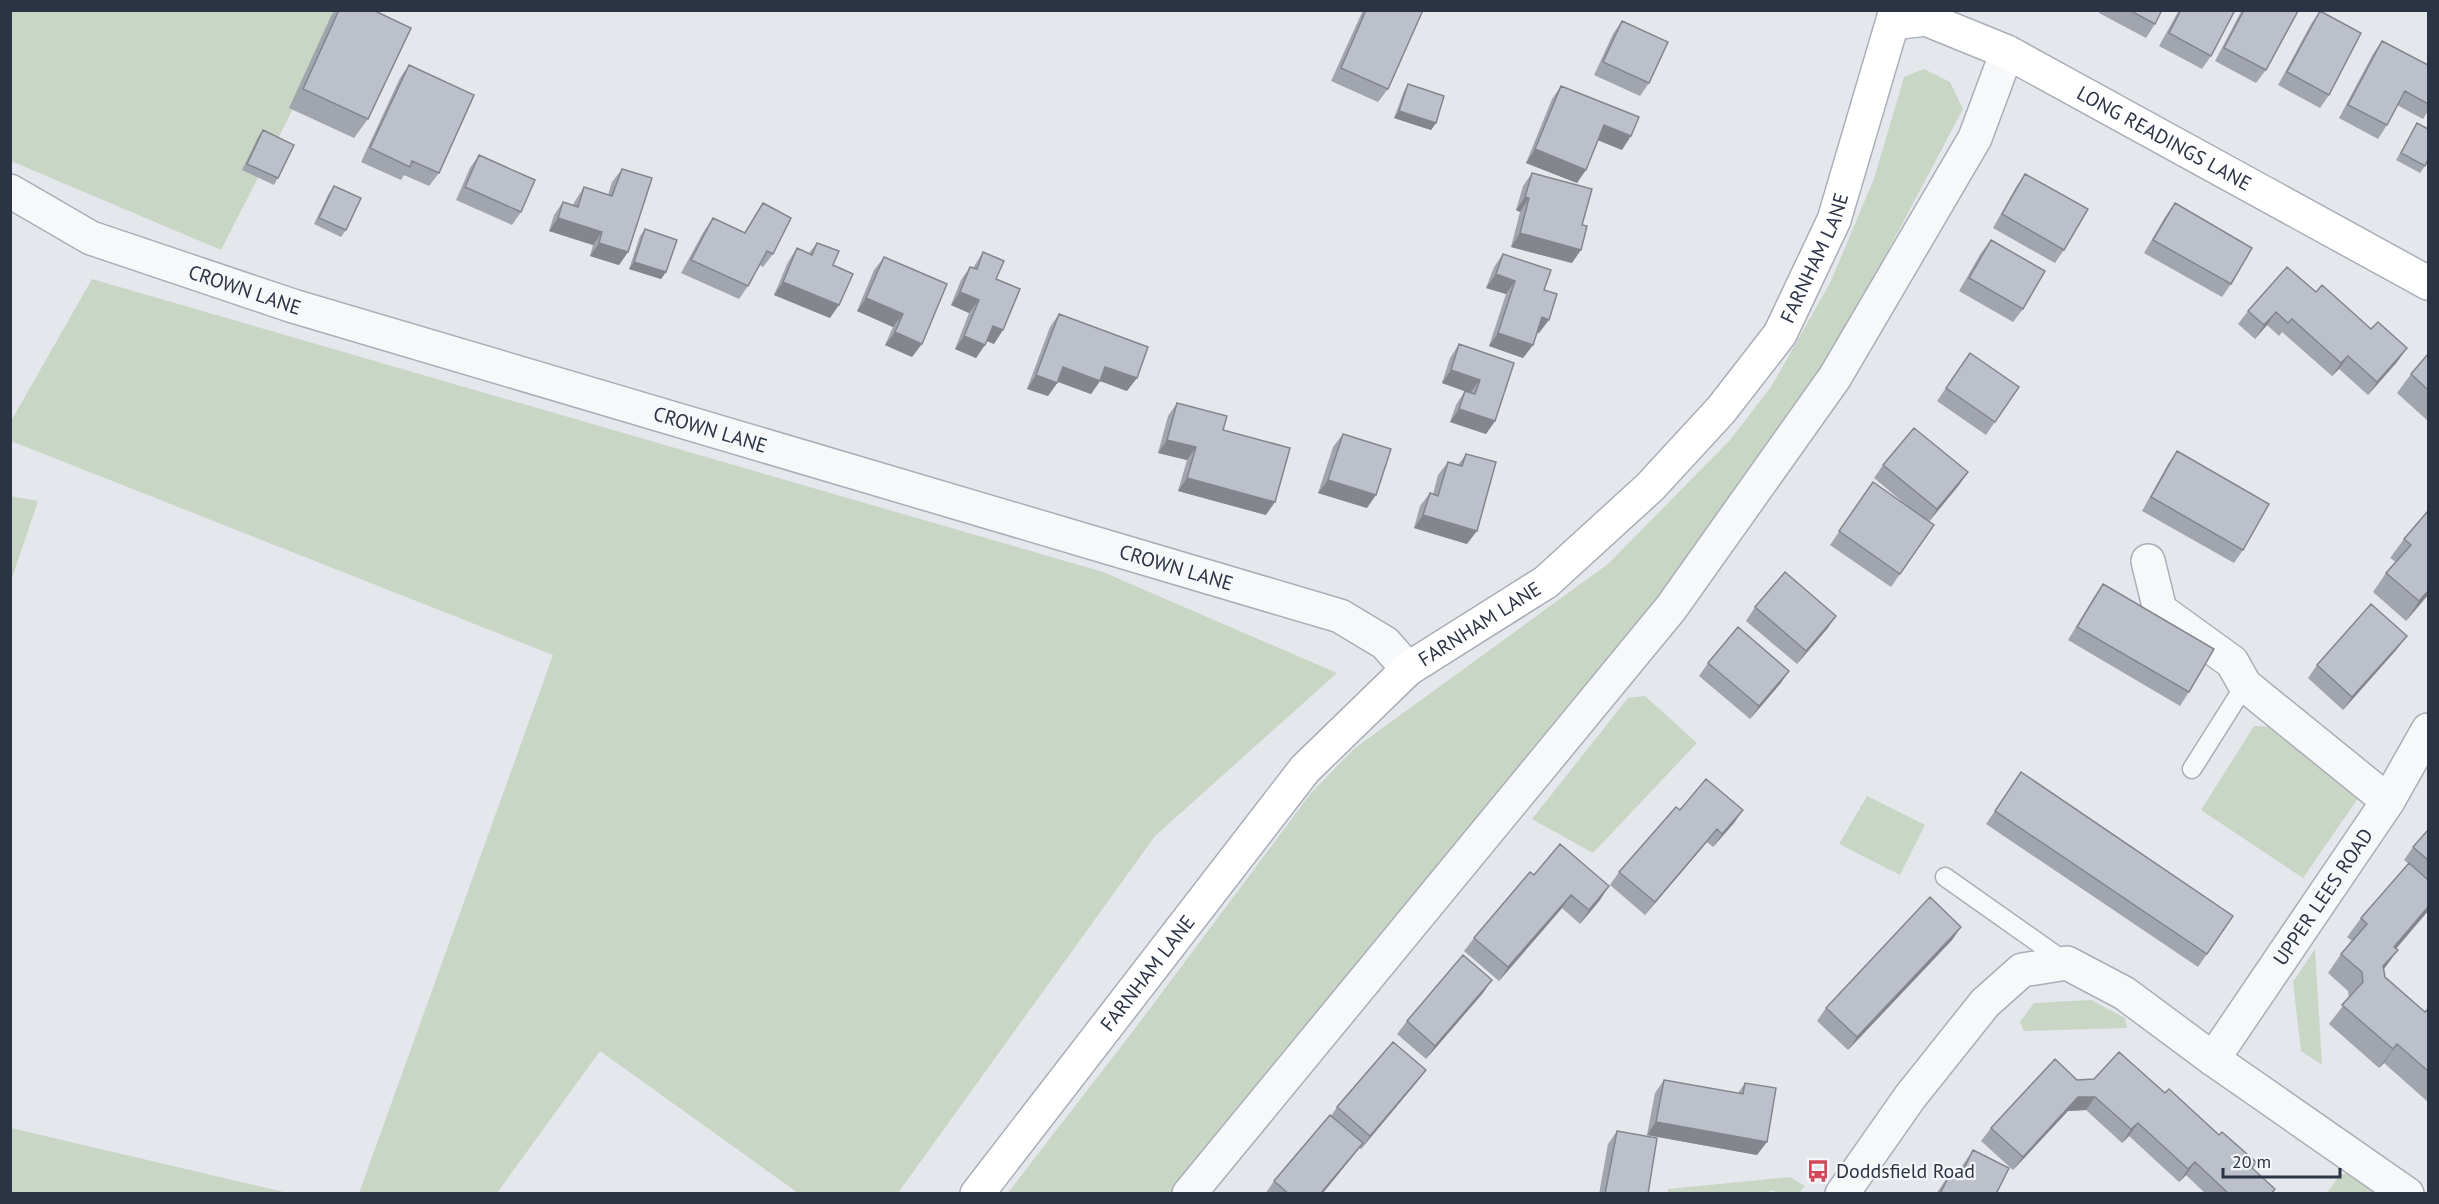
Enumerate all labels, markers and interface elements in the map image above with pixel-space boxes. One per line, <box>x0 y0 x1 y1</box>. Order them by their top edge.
street label: LONG READINGS LANE <box>2072 80 2256 197</box>
street label: FARNHAM LANE <box>1774 190 1854 327</box>
street label: CROWN LANE <box>185 259 304 321</box>
street label: CROWN LANE <box>650 400 770 459</box>
street label: CROWN LANE <box>1116 538 1236 597</box>
street label: FARNHAM LANE <box>1413 576 1546 672</box>
street label: UPPER LEES ROAD <box>2267 823 2379 970</box>
street label: FARNHAM LANE <box>1094 910 1201 1037</box>
scale bar <box>2223 1141 2340 1179</box>
text: 20 m <box>2232 1150 2271 1173</box>
bus stop icon: Doddsfield Road <box>1805 1158 1831 1184</box>
place label: Doddsfield Road <box>1836 1158 1975 1184</box>

